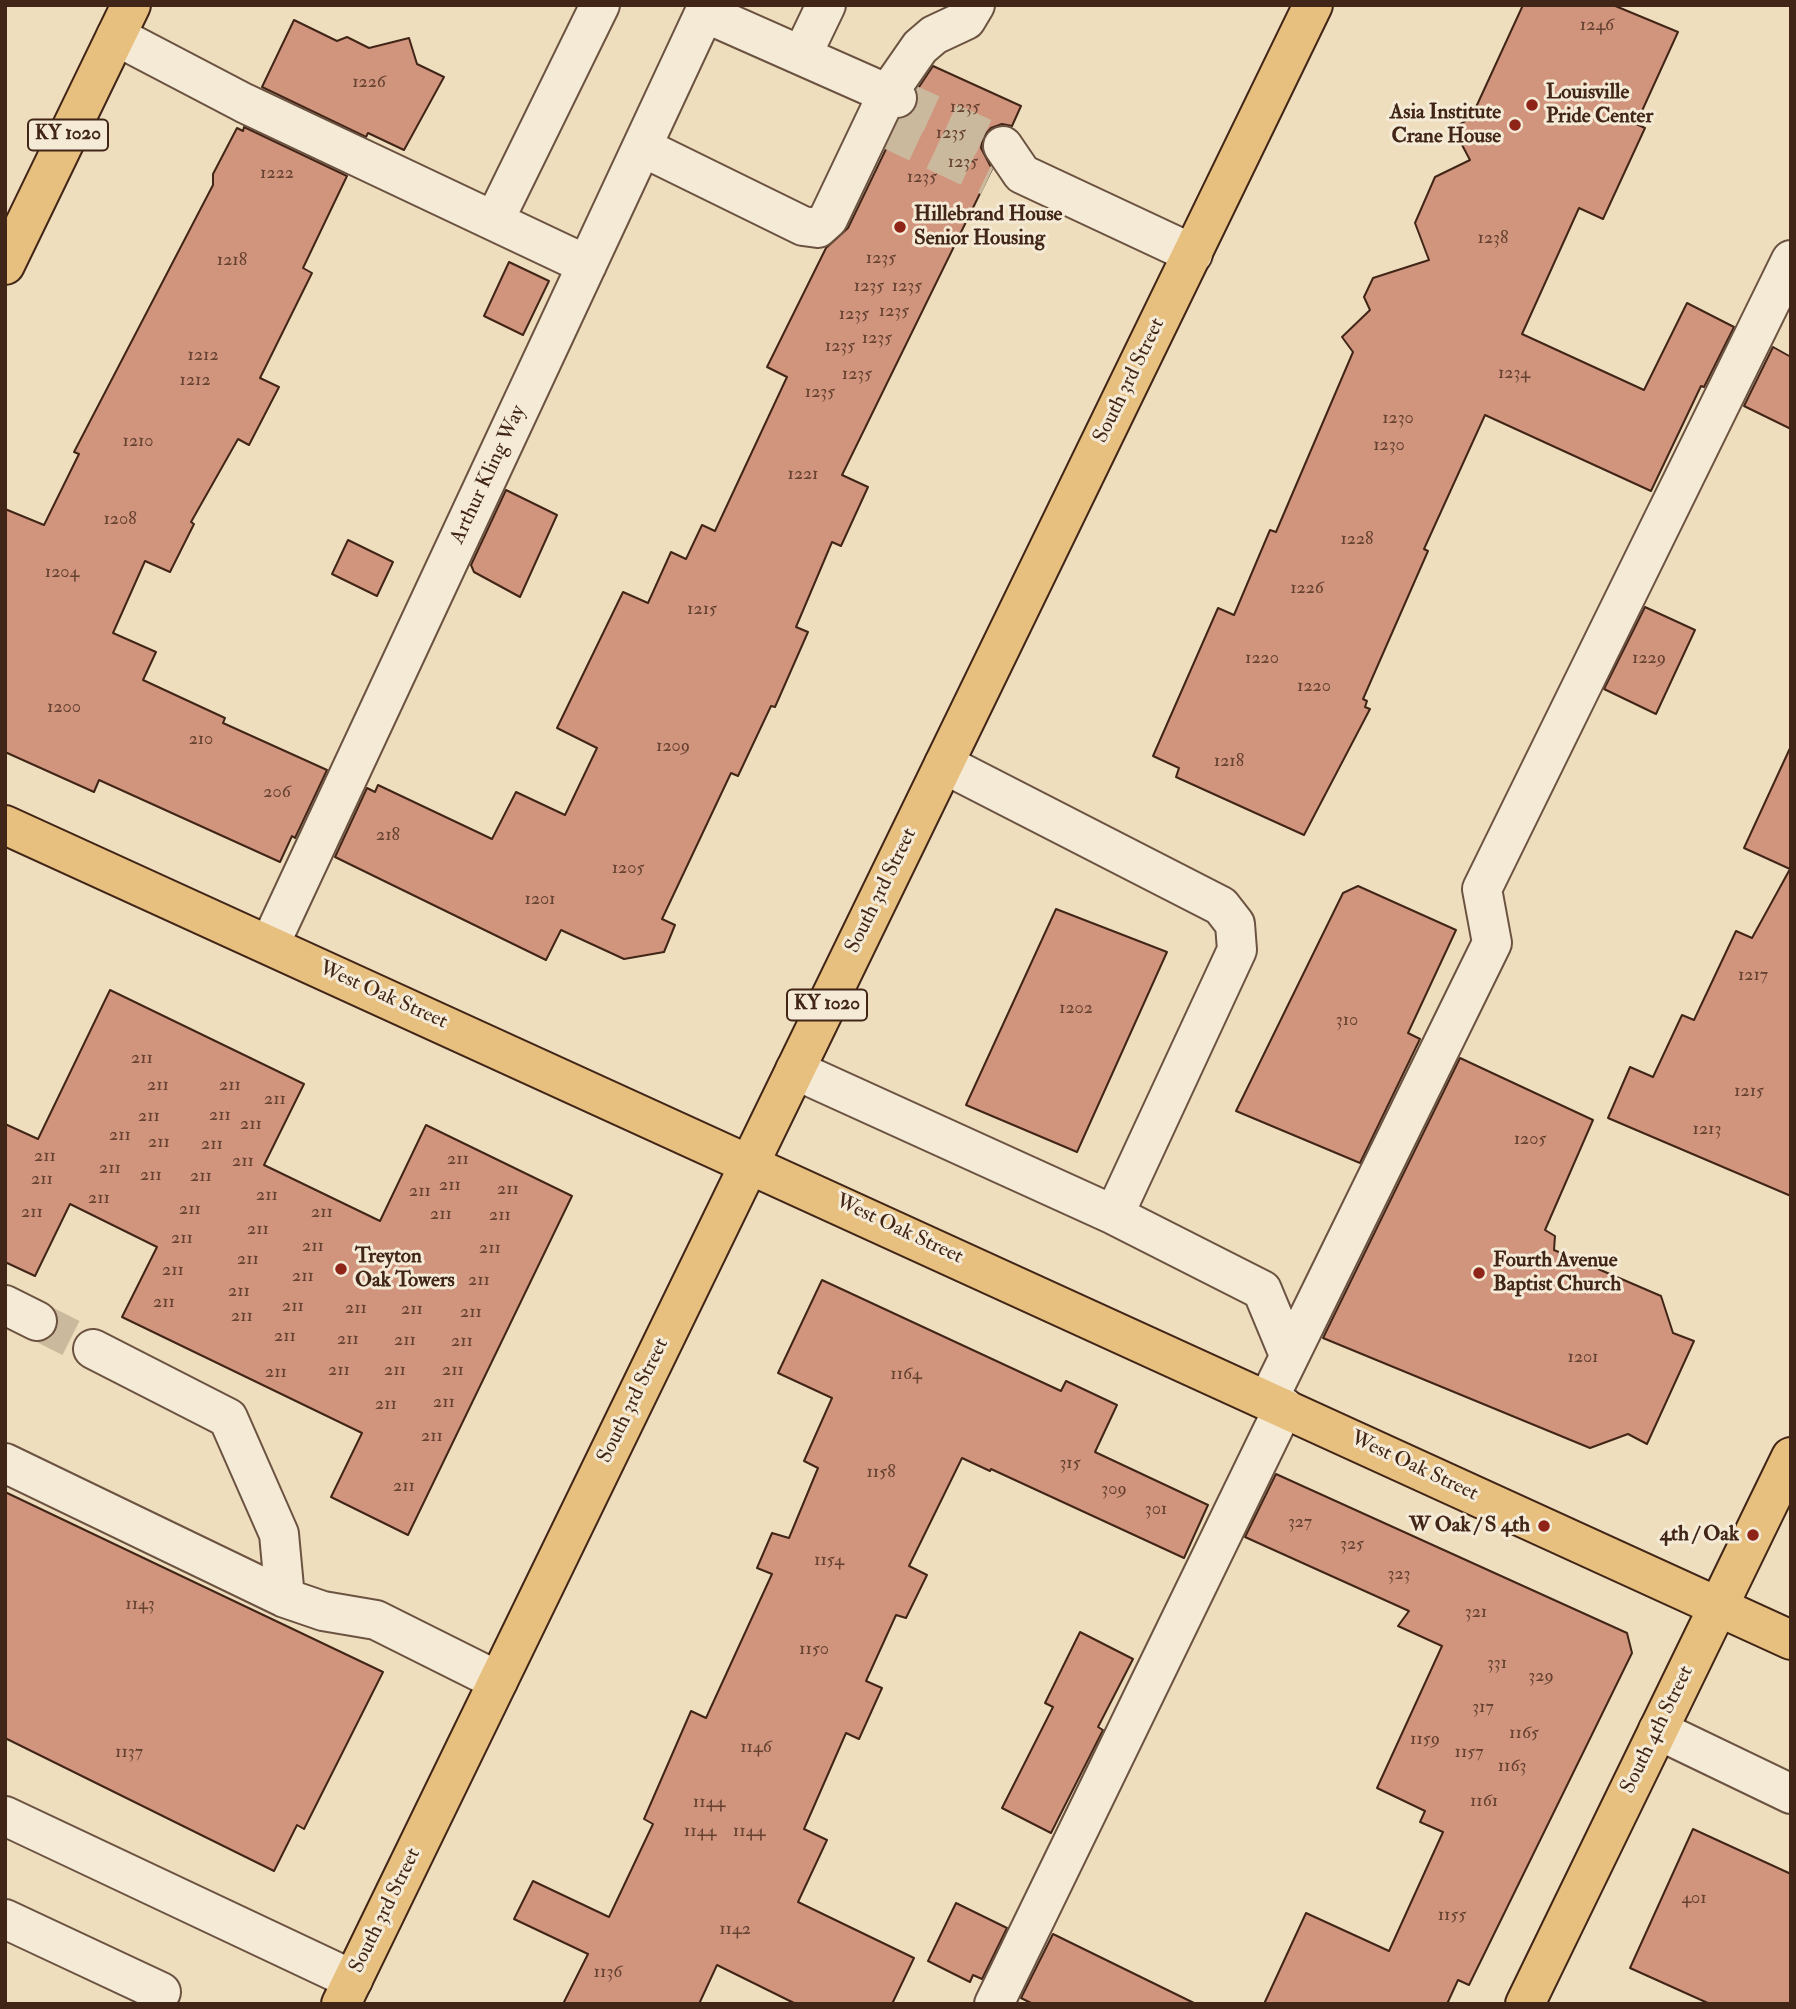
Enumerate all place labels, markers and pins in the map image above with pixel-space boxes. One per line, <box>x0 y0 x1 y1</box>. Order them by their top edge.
place label: Louisville Pride Center <box>1546 80 1653 130</box>
marker: Louisville Pride Center <box>1524 97 1540 113</box>
place label: Asia Institute Crane House <box>1390 100 1501 150</box>
marker: Asia Institute Crane House <box>1507 117 1523 133</box>
place label: Hillebrand House Senior Housing <box>914 202 1062 252</box>
marker: Hillebrand House Senior Housing <box>892 219 908 235</box>
place label: Treyton Oak Towers <box>355 1244 455 1294</box>
place label: Fourth Avenue Baptist Church <box>1493 1248 1621 1298</box>
marker: Treyton Oak Towers <box>333 1261 349 1277</box>
marker: Fourth Avenue Baptist Church <box>1471 1265 1487 1281</box>
place label: W Oak / S 4th <box>1409 1513 1530 1539</box>
marker: W Oak / S 4th <box>1536 1518 1552 1534</box>
place label: 4th / Oak <box>1660 1522 1739 1548</box>
marker: 4th / Oak <box>1745 1527 1761 1543</box>

